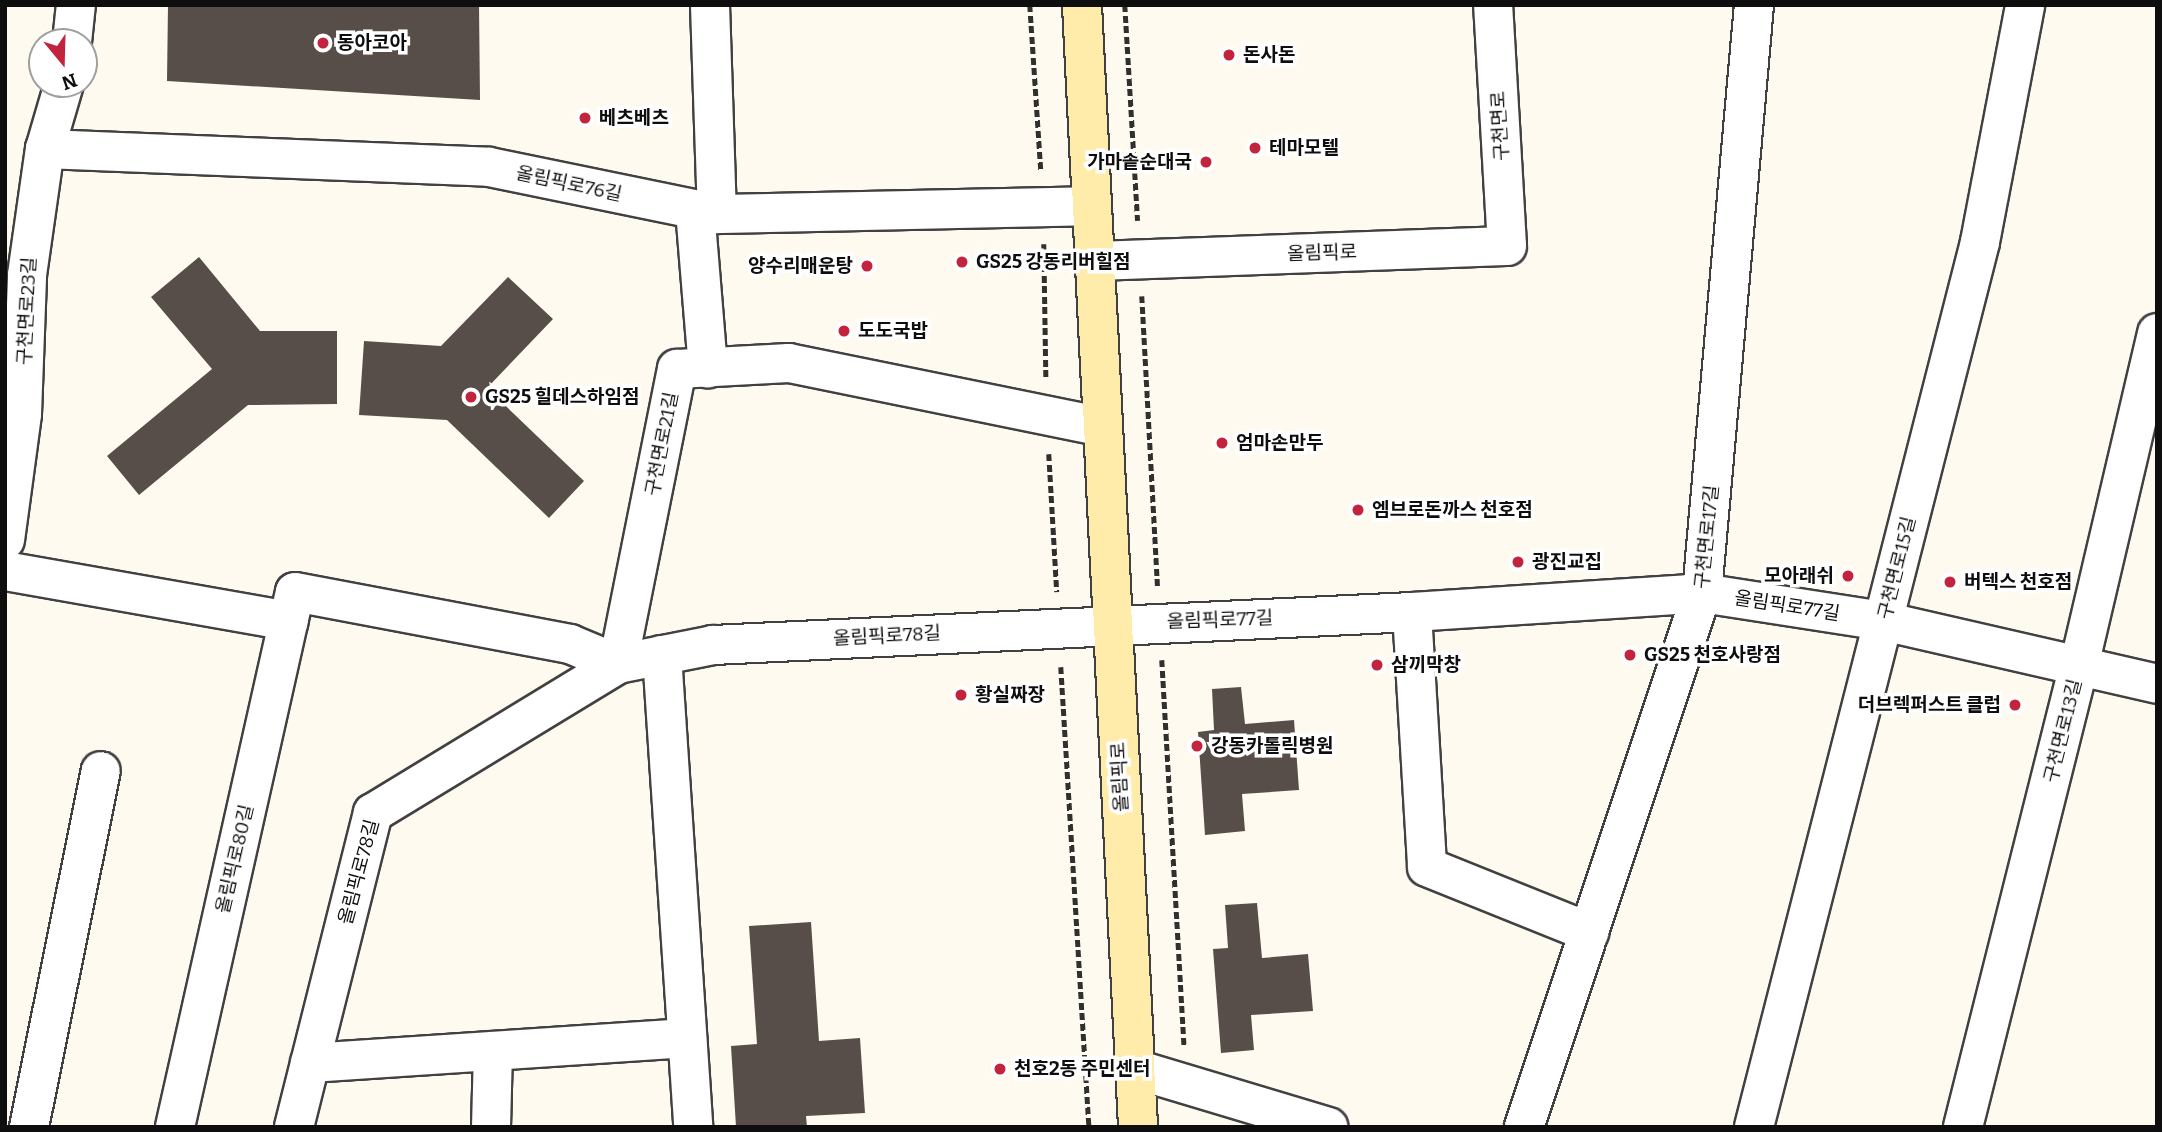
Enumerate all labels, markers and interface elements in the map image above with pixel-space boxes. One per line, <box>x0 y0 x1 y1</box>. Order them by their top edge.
north arrow <box>28 28 98 98</box>
place label: 동아코아 <box>337 32 407 54</box>
marker: 동아코아 <box>315 35 331 51</box>
place label: 돈사돈 <box>1243 44 1295 66</box>
marker: 돈사돈 <box>1221 47 1237 63</box>
text: N <box>59 68 80 95</box>
street label: 구천면로 <box>1487 90 1513 162</box>
place label: 베츠베츠 <box>599 107 669 129</box>
marker: 베츠베츠 <box>577 110 593 126</box>
place label: 테마모텔 <box>1269 137 1339 159</box>
marker: 테마모텔 <box>1247 140 1263 156</box>
place label: 가마솥순대국 <box>1087 151 1192 173</box>
marker: 가마솥순대국 <box>1198 154 1214 170</box>
street label: 올림픽로76길 <box>514 162 624 206</box>
street label: 올림픽로 <box>1287 240 1357 266</box>
place label: GS25 강동리버힐점 <box>976 251 1130 273</box>
marker: GS25 강동리버힐점 <box>954 254 970 270</box>
place label: 양수리매운탕 <box>748 255 853 277</box>
street label: 구천면로23길 <box>13 256 41 366</box>
marker: 양수리매운탕 <box>859 258 875 274</box>
place label: 도도국밥 <box>858 320 928 342</box>
marker: 도도국밥 <box>836 323 852 339</box>
place label: GS25 힐데스하임점 <box>485 386 639 408</box>
marker: GS25 힐데스하임점 <box>463 389 479 405</box>
street label: 구천면로21길 <box>641 390 683 498</box>
place label: 엄마손만두 <box>1236 432 1323 454</box>
marker: 엄마손만두 <box>1214 435 1230 451</box>
street label: 구천면로17길 <box>1690 484 1724 590</box>
place label: 엠브로돈까스 천호점 <box>1372 499 1533 521</box>
marker: 엠브로돈까스 천호점 <box>1350 502 1366 518</box>
street label: 구천면로15길 <box>1873 514 1921 622</box>
place label: 광진교집 <box>1532 551 1602 573</box>
marker: 광진교집 <box>1510 554 1526 570</box>
place label: 모아래쉬 <box>1764 565 1834 587</box>
marker: 모아래쉬 <box>1840 568 1856 584</box>
place label: 버텍스 천호점 <box>1964 571 2072 593</box>
marker: 버텍스 천호점 <box>1942 574 1958 590</box>
street label: 올림픽로77길 <box>1733 586 1841 626</box>
street label: 올림픽로77길 <box>1166 607 1274 633</box>
street label: 올림픽로78길 <box>832 622 942 650</box>
place label: GS25 천호사랑점 <box>1644 644 1781 666</box>
marker: GS25 천호사랑점 <box>1622 647 1638 663</box>
place label: 삼끼막창 <box>1391 654 1461 676</box>
marker: 삼끼막창 <box>1369 657 1385 673</box>
street label: 구천면로13길 <box>2039 677 2087 785</box>
place label: 황실짜장 <box>975 684 1045 706</box>
marker: 황실짜장 <box>953 687 969 703</box>
place label: 더브렉퍼스트 클럽 <box>1858 694 2001 716</box>
marker: 더브렉퍼스트 클럽 <box>2007 697 2023 713</box>
place label: 강동카톨릭병원 <box>1211 735 1333 757</box>
marker: 강동카톨릭병원 <box>1189 738 1205 754</box>
street label: 올림픽로 <box>1107 741 1133 813</box>
street label: 올림픽로80길 <box>211 802 259 916</box>
street label: 올림픽로78길 <box>334 817 384 927</box>
place label: 천호2동 주민센터 <box>1014 1058 1150 1080</box>
marker: 천호2동 주민센터 <box>992 1061 1008 1077</box>

